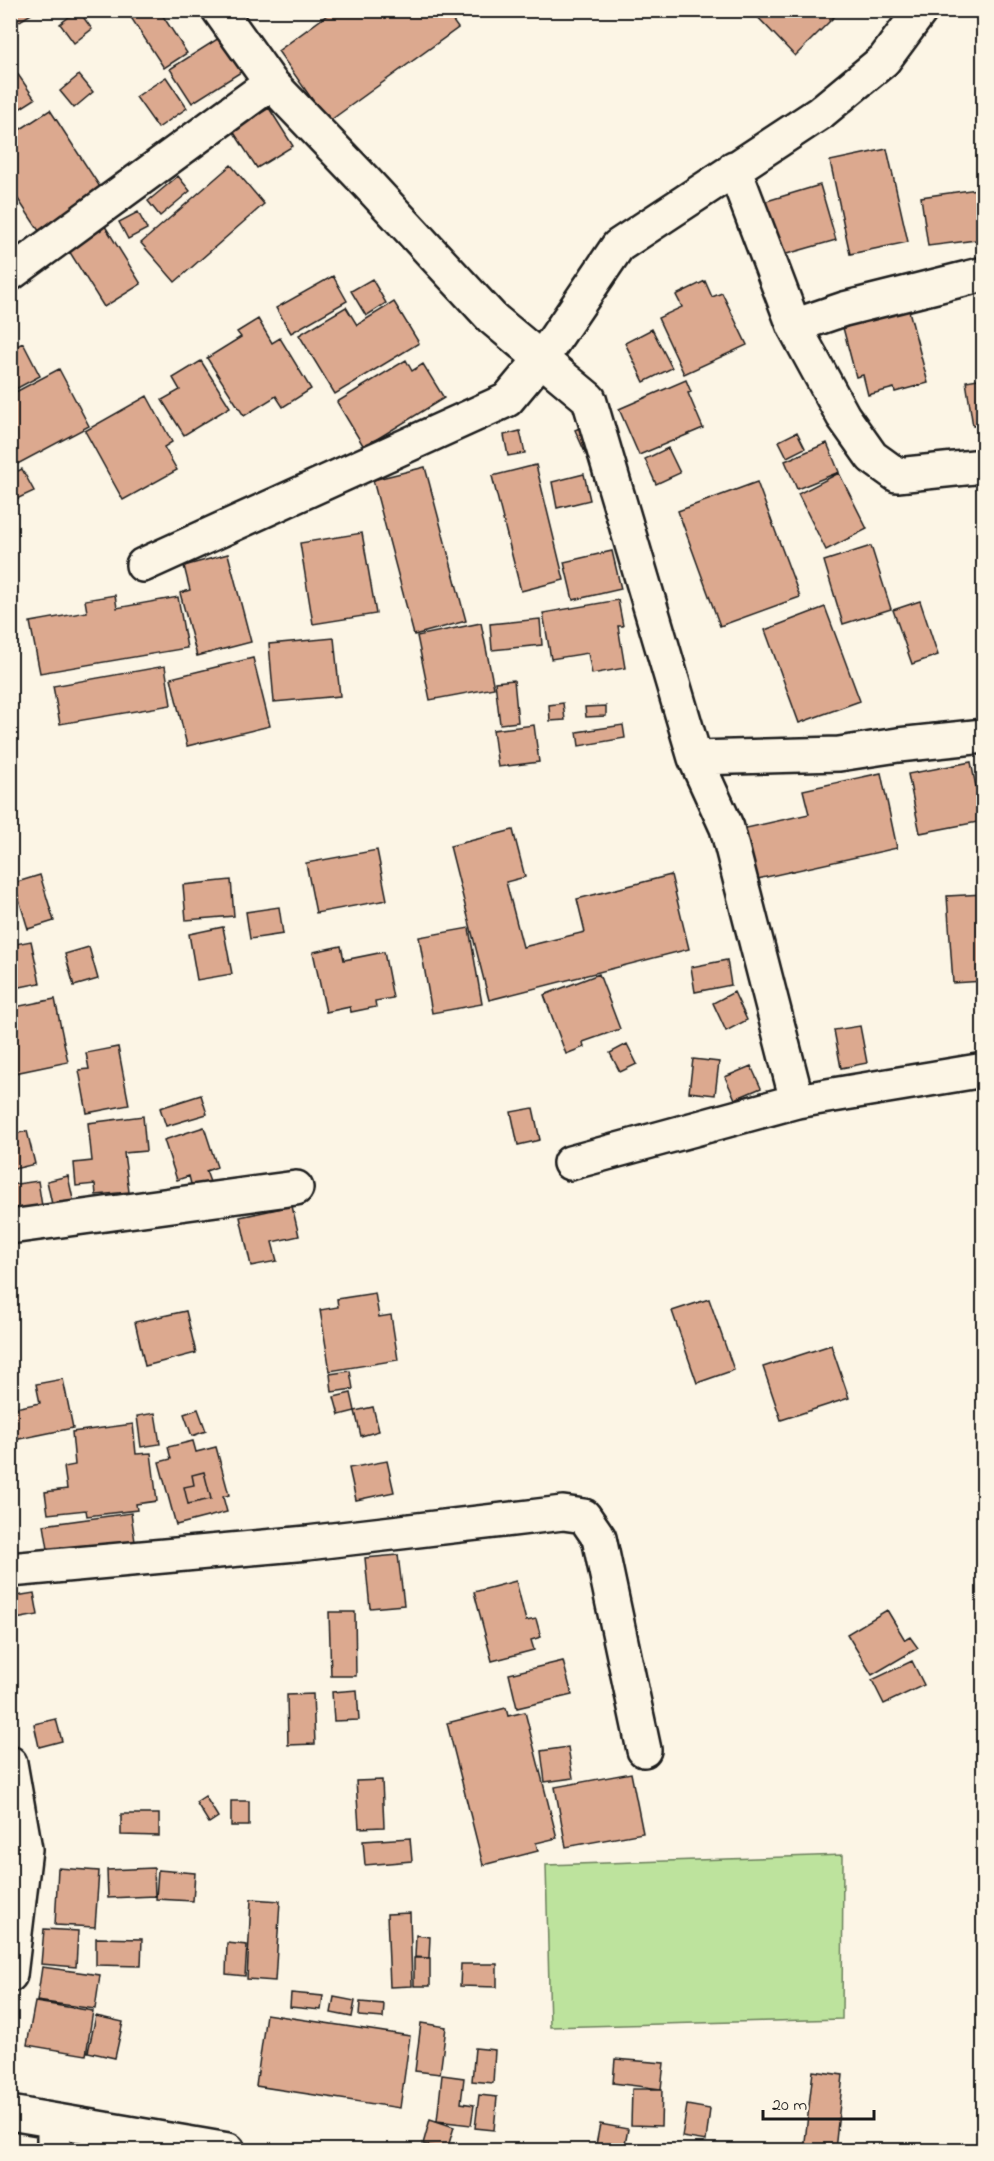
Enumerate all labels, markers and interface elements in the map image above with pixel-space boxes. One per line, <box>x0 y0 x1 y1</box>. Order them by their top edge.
scale bar <box>763 2083 874 2121</box>
text: 20 m <box>772 2093 807 2119</box>

